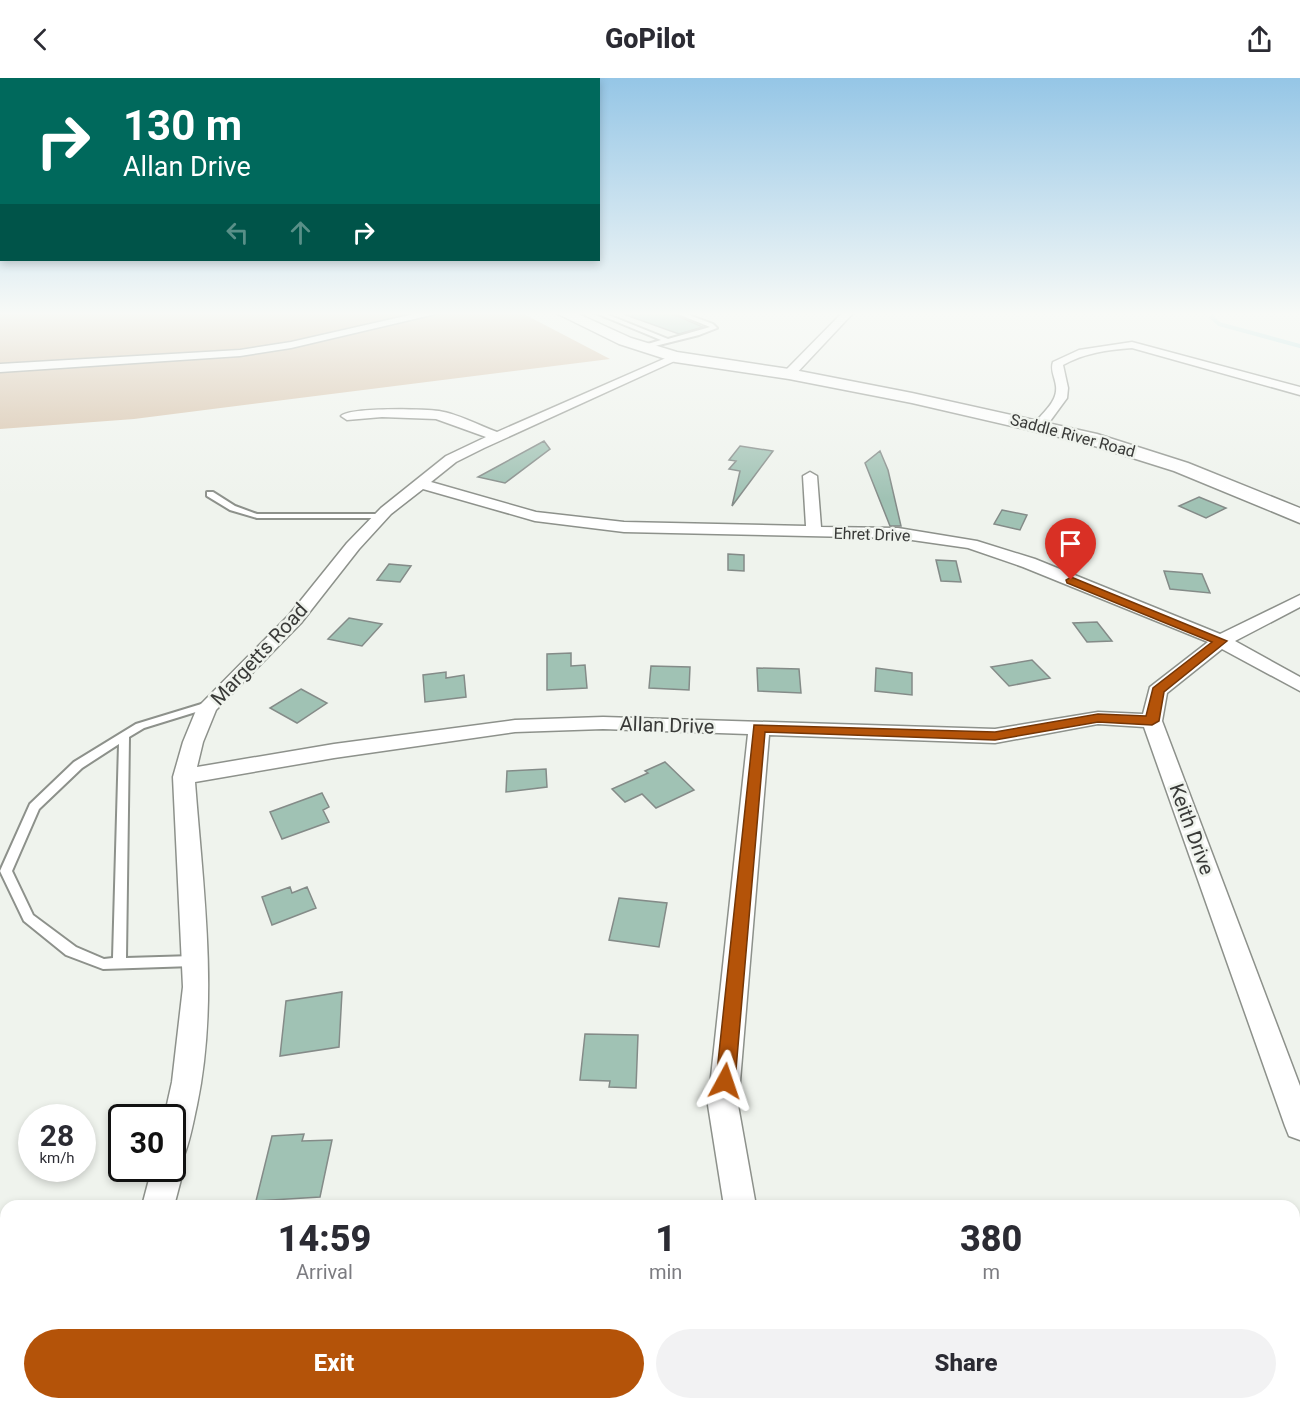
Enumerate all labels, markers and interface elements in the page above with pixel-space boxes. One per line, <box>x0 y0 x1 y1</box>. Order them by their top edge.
icon: back <box>24 23 57 56</box>
text: GoPilot <box>605 23 695 55</box>
icon: share <box>1243 23 1276 56</box>
text: 130 m <box>123 101 242 150</box>
icon: right <box>24 102 102 180</box>
text: Allan Drive <box>123 151 251 183</box>
icon: left <box>221 216 254 249</box>
icon: ahead <box>284 216 317 249</box>
icon: right <box>347 216 380 249</box>
street label: Saddle River Road <box>1008 410 1137 461</box>
pin <box>1045 518 1096 580</box>
street label: Ehret Drive <box>833 524 911 545</box>
icon: arrive <box>1054 527 1087 560</box>
street label: Margetts Road <box>206 598 312 710</box>
street label: Allan Drive <box>619 711 715 739</box>
street label: Keith Drive <box>1164 780 1220 878</box>
position arrow <box>693 1049 757 1113</box>
speed limit sign: 30 <box>108 1104 186 1182</box>
text: 28 <box>40 1118 74 1153</box>
text: km/h <box>39 1149 75 1167</box>
text: 14:59 <box>278 1218 371 1260</box>
text: 1 <box>655 1218 676 1260</box>
text: 380 <box>960 1218 1022 1260</box>
text: Arrival <box>296 1260 353 1284</box>
text: min <box>649 1260 682 1284</box>
text: m <box>982 1260 1000 1284</box>
button: Exit <box>24 1329 644 1398</box>
button: Share <box>656 1329 1276 1398</box>

